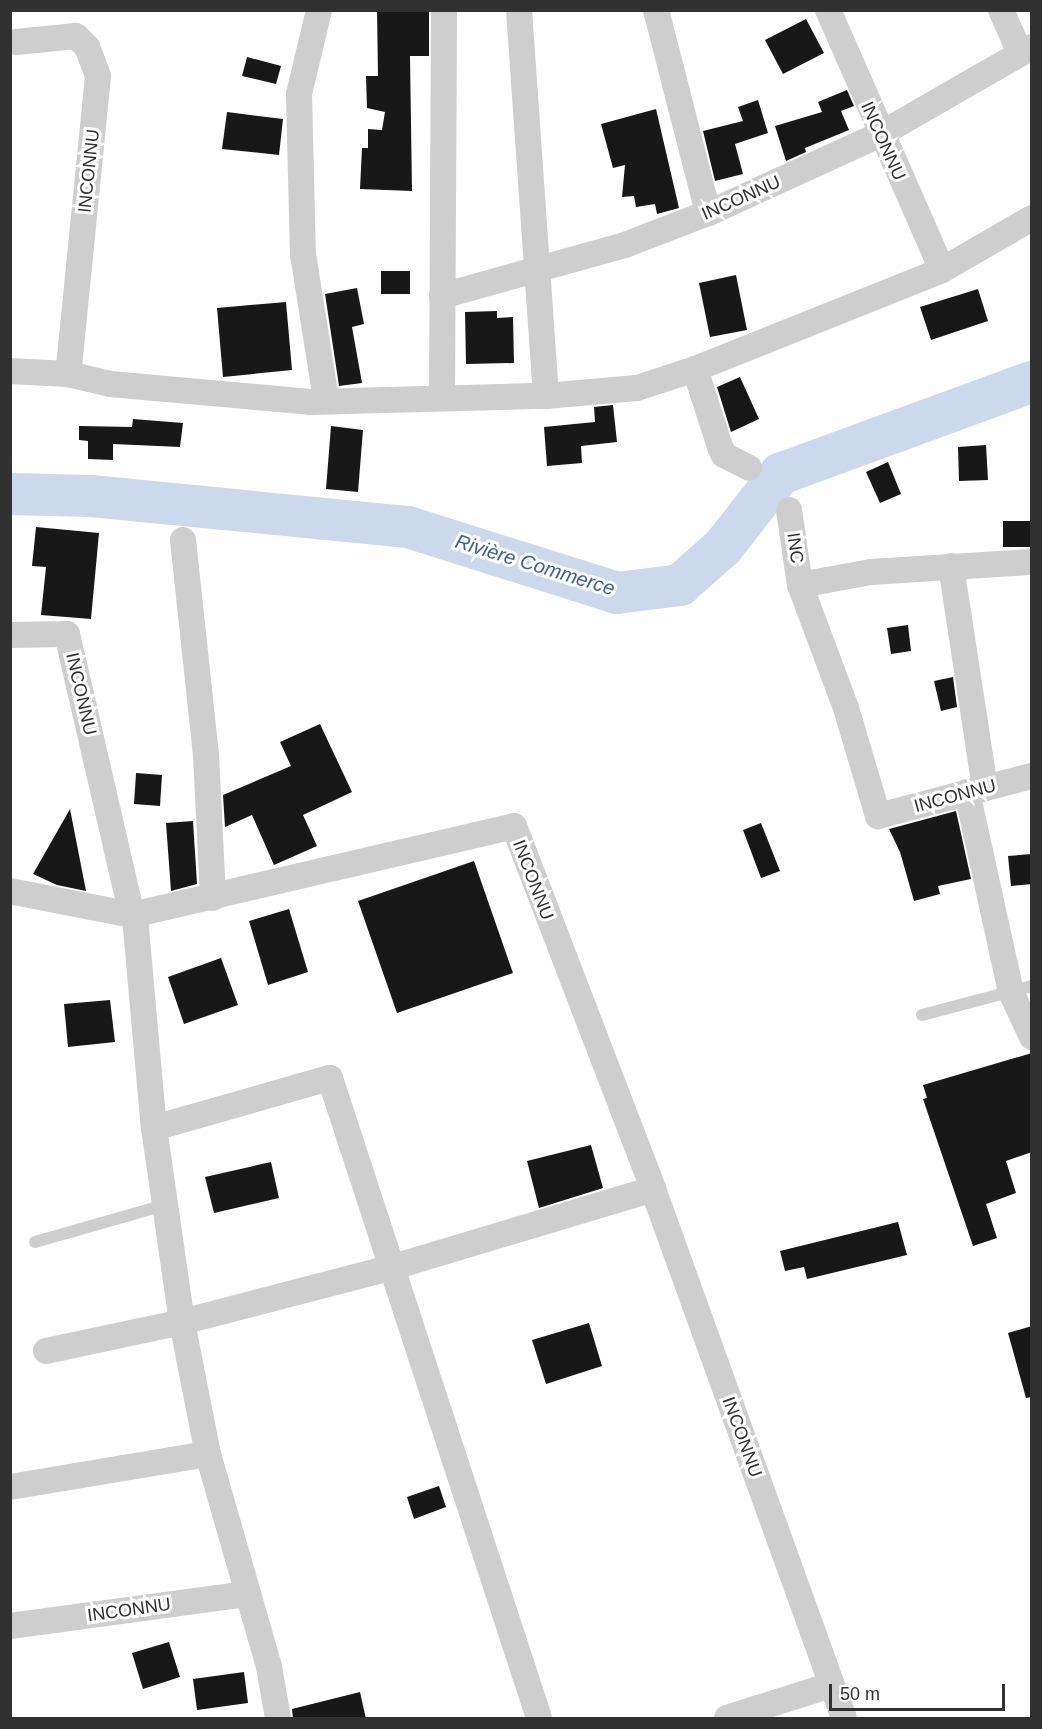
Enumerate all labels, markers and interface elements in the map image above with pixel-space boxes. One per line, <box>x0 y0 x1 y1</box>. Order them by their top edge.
street label: INCONNU <box>856 98 910 184</box>
street label: INCONNU <box>74 128 104 214</box>
street label: INCONNU <box>698 171 784 225</box>
water label: Rivière Commerce <box>452 529 618 601</box>
street label: INC <box>782 531 808 565</box>
street label: INCONNU <box>61 651 101 737</box>
street label: INCONNU <box>912 775 998 817</box>
street label: INCONNU <box>508 837 558 923</box>
street label: INCONNU <box>717 1394 767 1480</box>
street label: INCONNU <box>86 1593 172 1627</box>
scale bar <box>832 1672 1008 1710</box>
text: 50 m <box>840 1684 880 1704</box>

